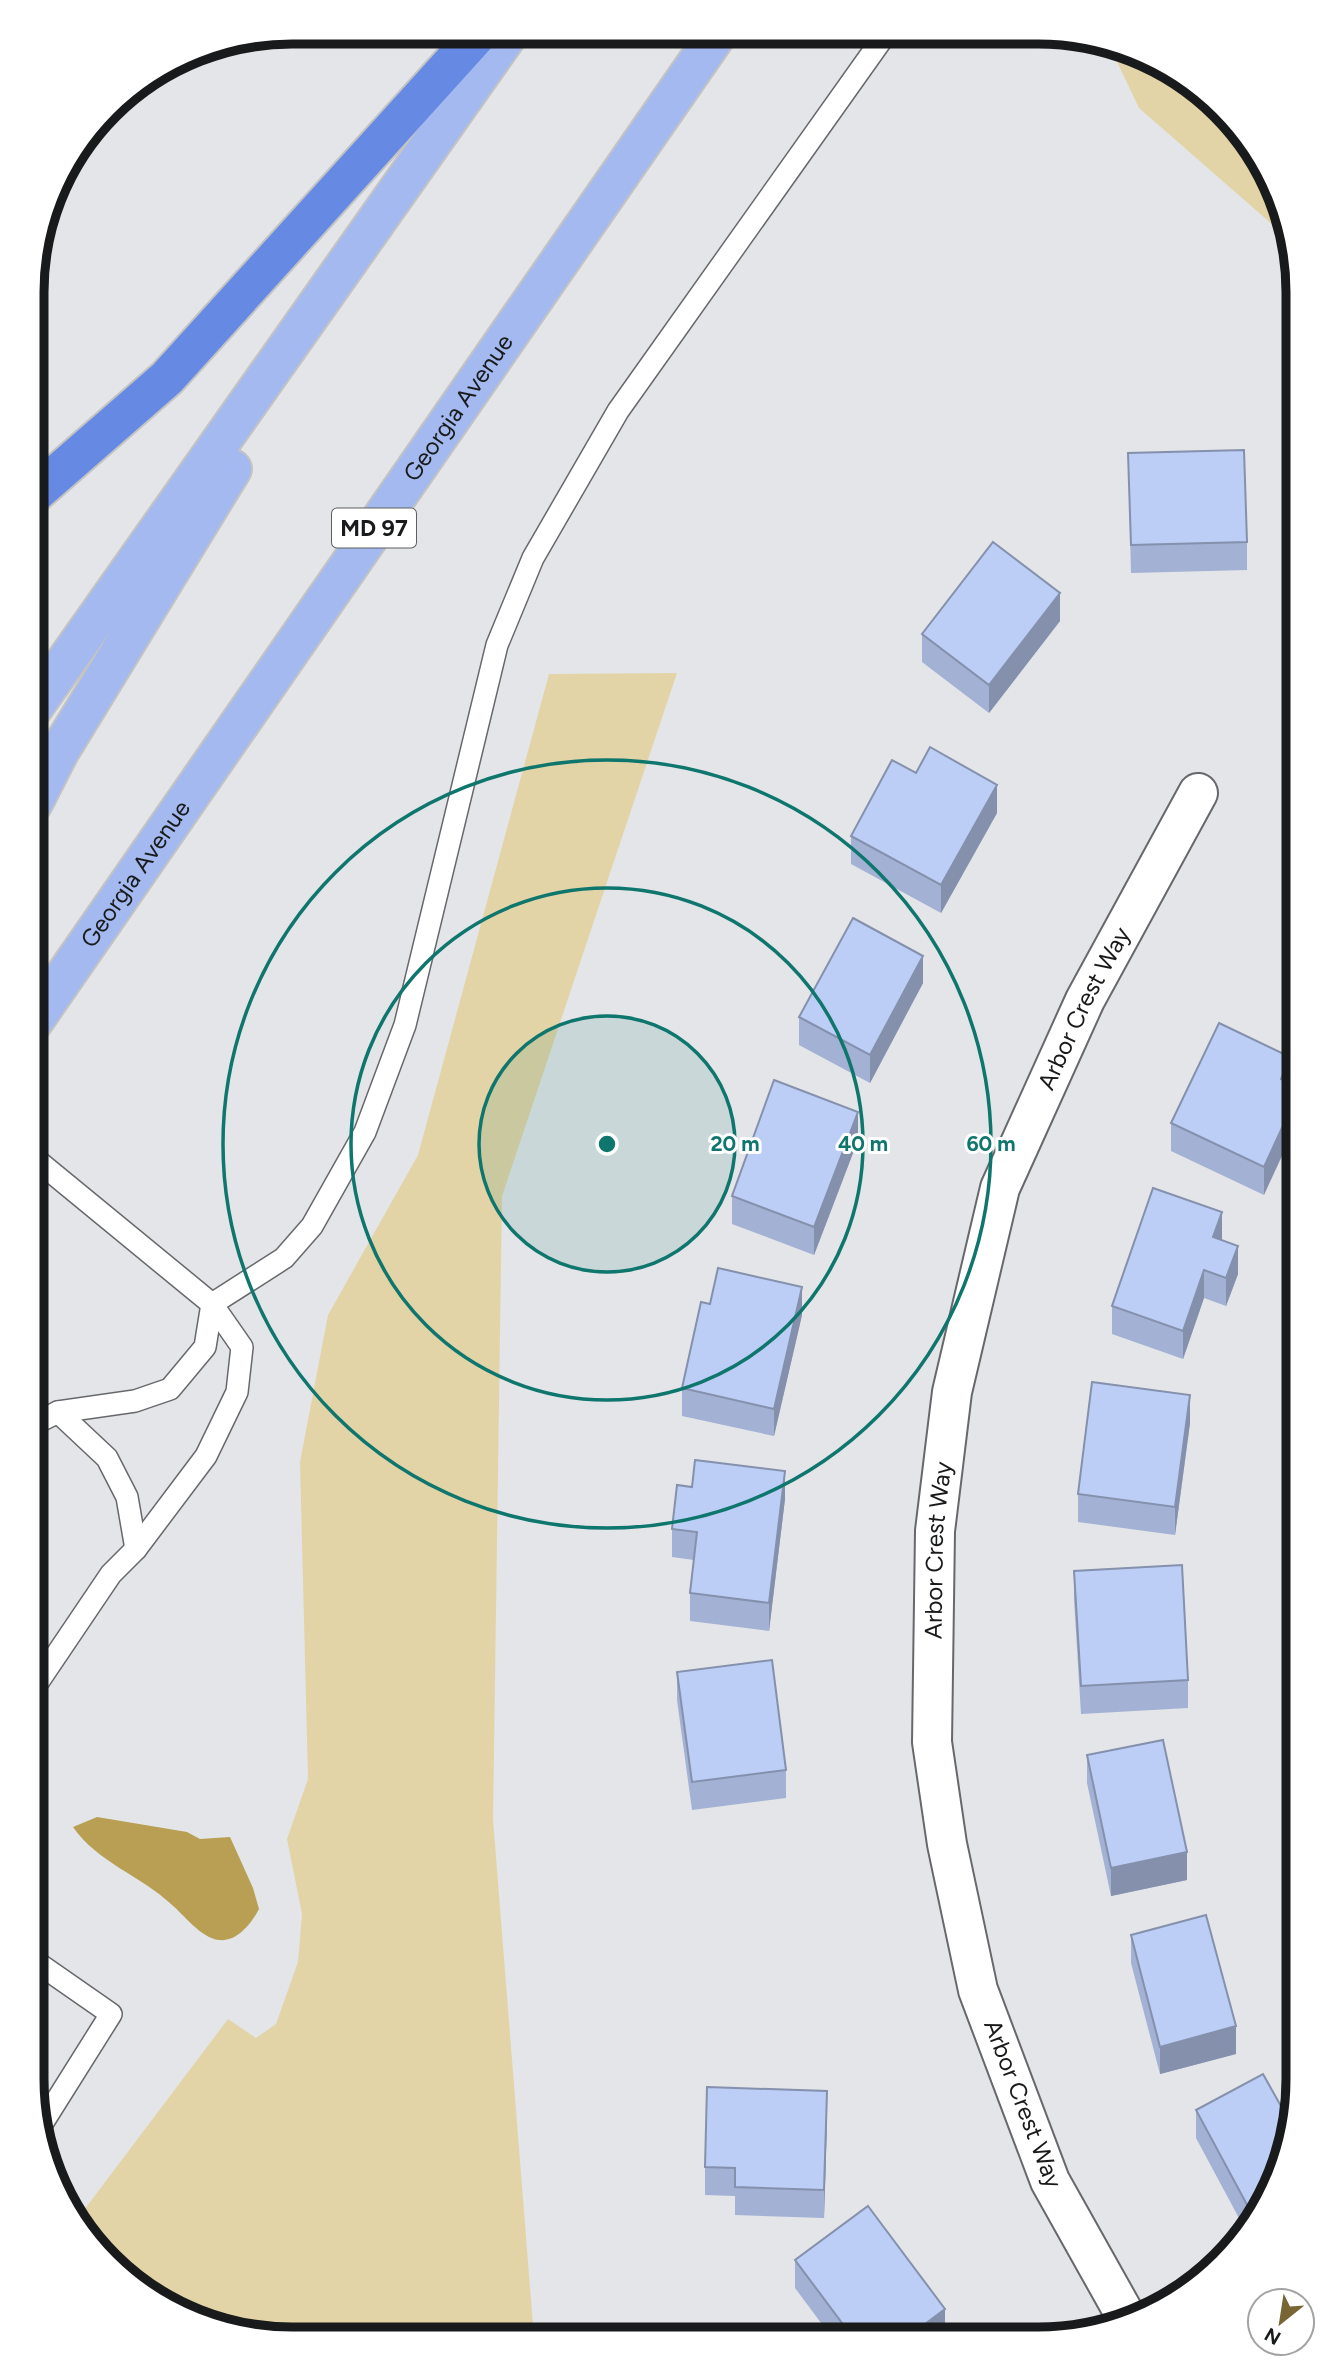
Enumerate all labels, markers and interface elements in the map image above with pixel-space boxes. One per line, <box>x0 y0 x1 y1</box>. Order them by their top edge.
street label: Georgia Avenue <box>397 328 519 487</box>
road number: MD 97 <box>332 508 416 548</box>
street label: Georgia Avenue <box>74 795 196 953</box>
street label: Arbor Crest Way <box>1031 921 1136 1094</box>
text: 20 m <box>710 1131 760 1156</box>
text: 40 m <box>838 1131 888 1156</box>
text: 60 m <box>966 1131 1016 1156</box>
centre of rings <box>595 1132 619 1156</box>
street label: Arbor Crest Way <box>918 1459 957 1639</box>
street label: Arbor Crest Way <box>978 2016 1069 2192</box>
north arrow <box>1246 2287 1316 2357</box>
text: N <box>1261 2323 1285 2350</box>

